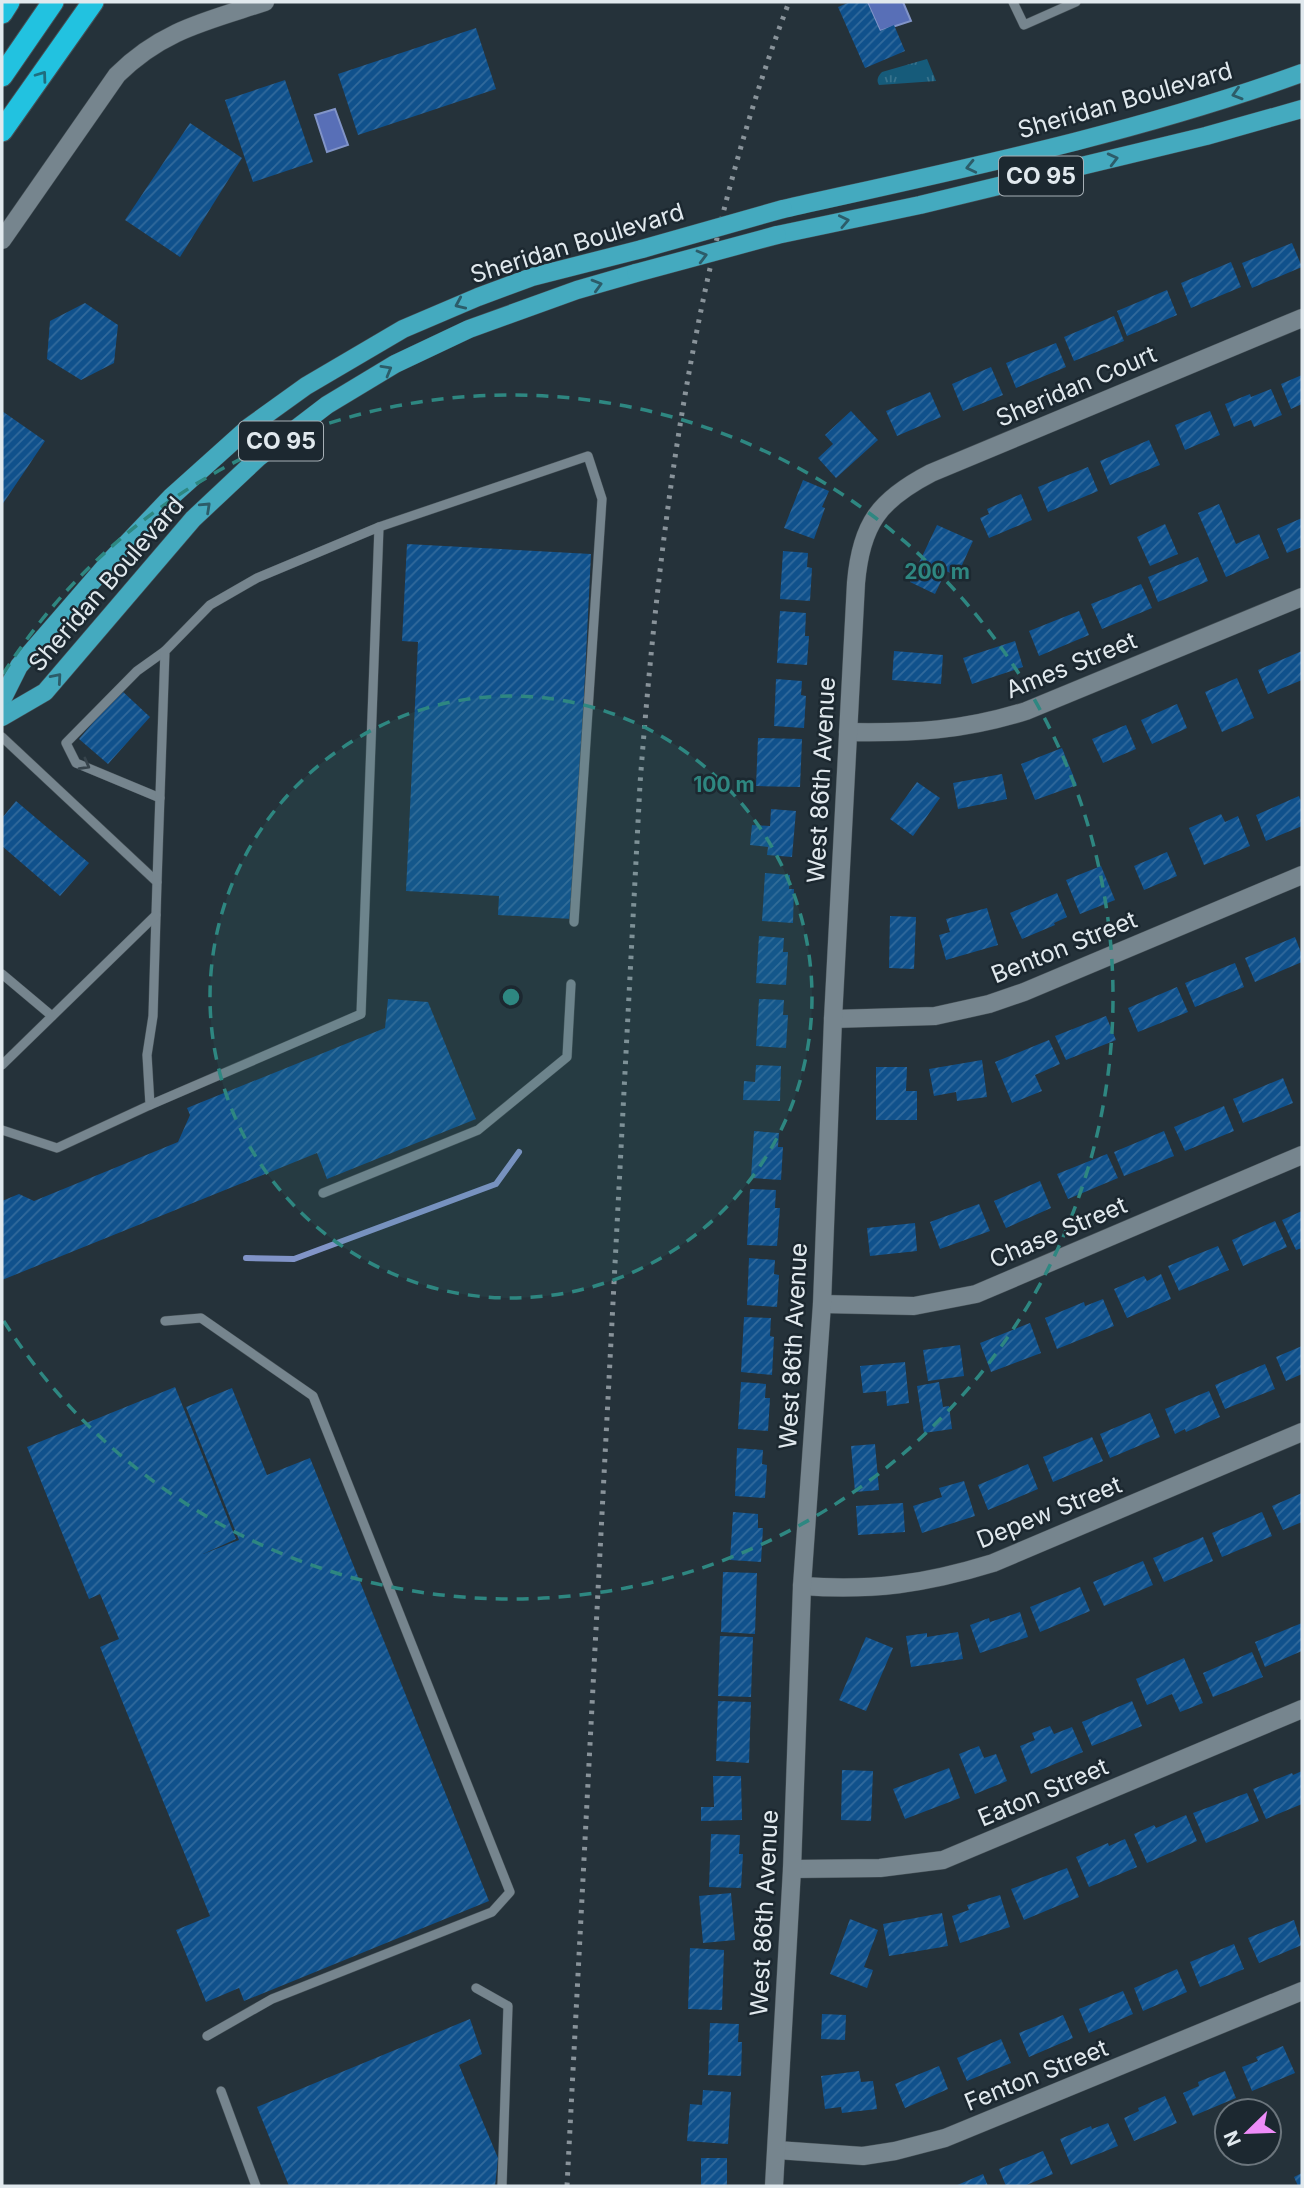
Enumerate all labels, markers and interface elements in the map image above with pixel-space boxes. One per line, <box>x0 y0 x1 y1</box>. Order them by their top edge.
street label: Sheridan Boulevard <box>1014 56 1236 144</box>
one-way arrow <box>34 71 46 83</box>
one-way arrow <box>1232 86 1244 101</box>
one-way arrow <box>1107 153 1119 167</box>
road number: CO 95 <box>999 156 1083 196</box>
one-way arrow <box>965 159 977 173</box>
street label: Sheridan Boulevard <box>467 197 687 289</box>
one-way arrow <box>838 215 850 230</box>
one-way arrow <box>696 250 708 264</box>
one-way arrow <box>591 278 603 293</box>
one-way arrow <box>455 296 467 310</box>
street label: Sheridan Court <box>992 339 1161 433</box>
one-way arrow <box>379 365 392 378</box>
road number: CO 95 <box>239 422 323 461</box>
street label: Sheridan Boulevard <box>22 491 190 677</box>
one-way arrow <box>198 502 211 515</box>
text: 200 m <box>904 559 970 584</box>
street label: Ames Street <box>1001 626 1141 704</box>
one-way arrow <box>49 673 61 686</box>
street label: West 86th Avenue <box>801 676 841 884</box>
one-way arrow <box>78 757 91 771</box>
text: 100 m <box>693 772 755 797</box>
street label: Benton Street <box>987 905 1141 989</box>
centre of rings <box>499 985 523 1009</box>
street label: Chase Street <box>985 1190 1131 1274</box>
street label: West 86th Avenue <box>773 1242 813 1450</box>
street label: Depew Street <box>972 1470 1126 1554</box>
street label: Eaton Street <box>974 1752 1113 1832</box>
street label: West 86th Avenue <box>744 1809 784 2017</box>
street label: Fenton Street <box>960 2033 1112 2117</box>
north arrow <box>1213 2097 1283 2167</box>
text: N <box>1219 2127 1246 2150</box>

